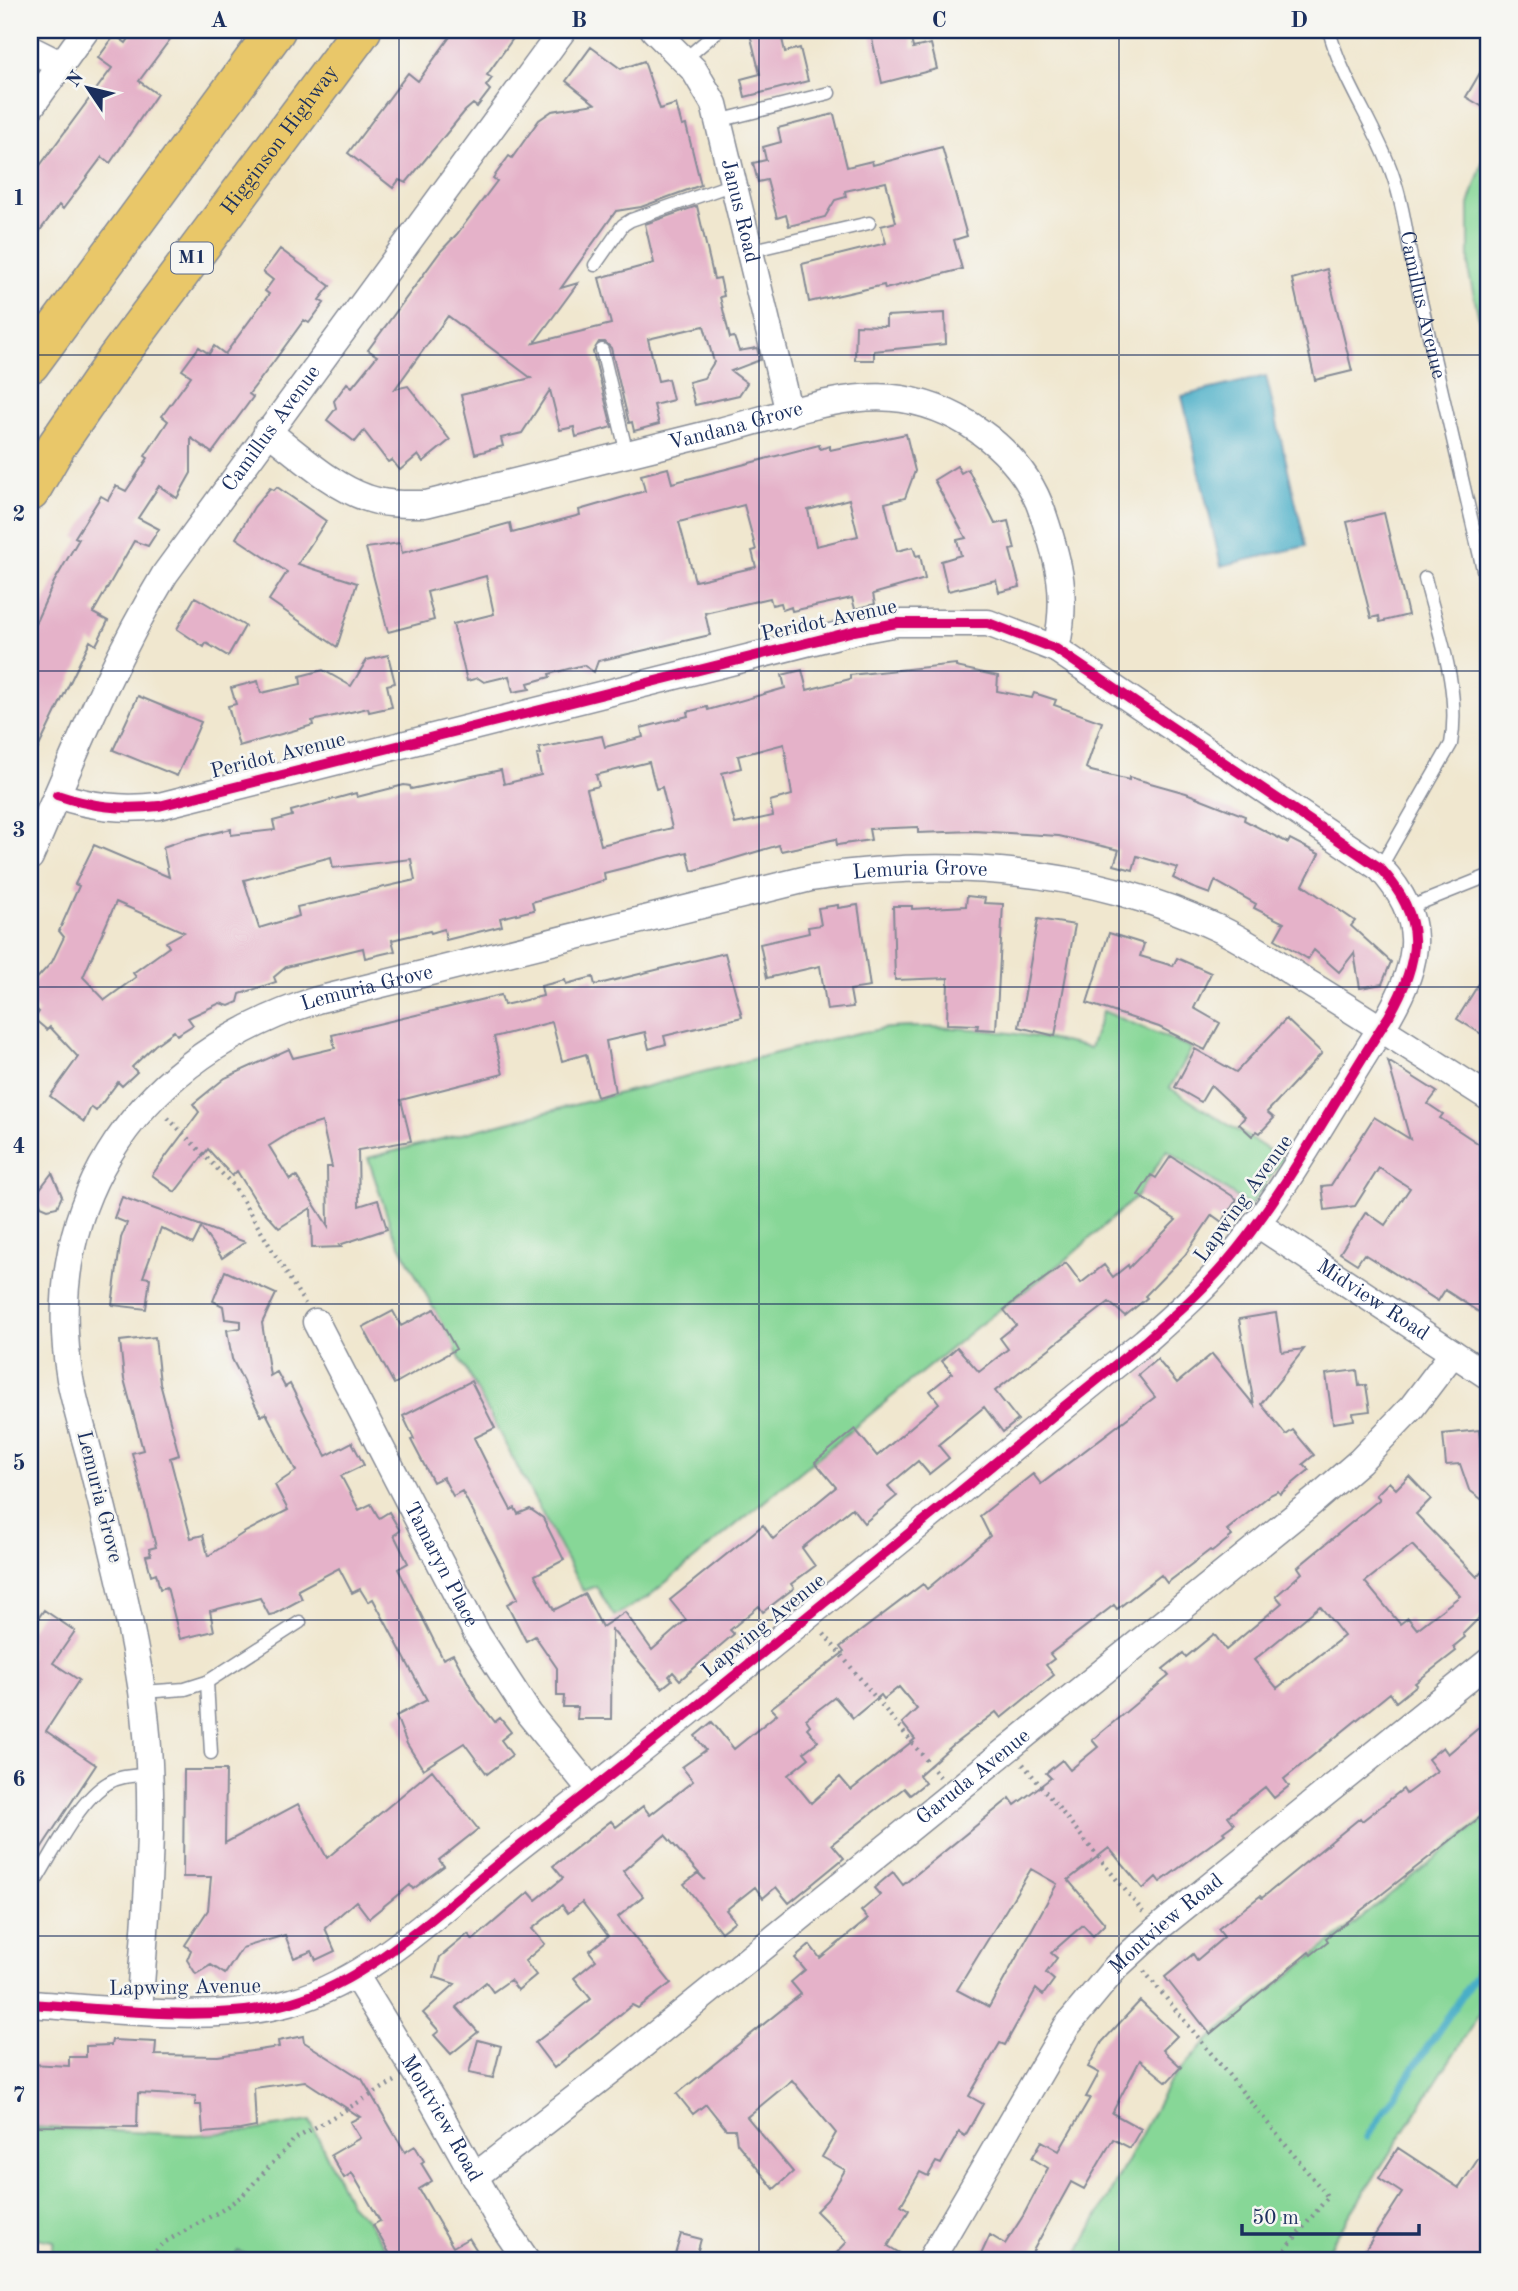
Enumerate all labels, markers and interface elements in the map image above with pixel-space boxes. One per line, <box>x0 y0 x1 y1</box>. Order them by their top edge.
text: A <box>210 9 228 32</box>
text: B <box>571 9 587 32</box>
text: C <box>931 9 947 32</box>
text: D <box>1290 9 1308 32</box>
north arrow <box>52 52 122 122</box>
street label: Higginson Highway <box>217 61 342 219</box>
text: N <box>64 68 88 91</box>
street label: Janus Road <box>717 157 763 265</box>
text: 1 <box>12 187 26 210</box>
street label: Camillus Avenue <box>1396 229 1449 381</box>
road number: M1 <box>171 242 213 274</box>
street label: Camillus Avenue <box>218 361 324 496</box>
street label: Vandana Grove <box>666 398 805 454</box>
text: 2 <box>12 503 26 526</box>
street label: Peridot Avenue <box>759 596 899 646</box>
street label: Peridot Avenue <box>208 729 348 783</box>
text: 3 <box>12 819 26 842</box>
street label: Lemuria Grove <box>851 858 988 883</box>
street label: Lemuria Grove <box>298 961 435 1015</box>
street label: Lapwing Avenue <box>1191 1131 1297 1267</box>
text: 4 <box>12 1135 26 1158</box>
street label: Midview Road <box>1313 1256 1433 1345</box>
street label: Lemuria Grove <box>72 1429 126 1565</box>
text: 5 <box>12 1452 26 1475</box>
street label: Tamaryn Place <box>400 1499 482 1631</box>
street label: Lapwing Avenue <box>698 1570 830 1682</box>
street label: Garuda Avenue <box>913 1725 1034 1829</box>
text: 6 <box>12 1768 26 1791</box>
street label: Montview Road <box>1105 1870 1227 1978</box>
street label: Lapwing Avenue <box>109 1976 261 2000</box>
street label: Montview Road <box>397 2051 486 2185</box>
text: 7 <box>12 2084 26 2107</box>
scale bar <box>1242 2193 1418 2237</box>
text: 50 m <box>1252 2208 1299 2229</box>

